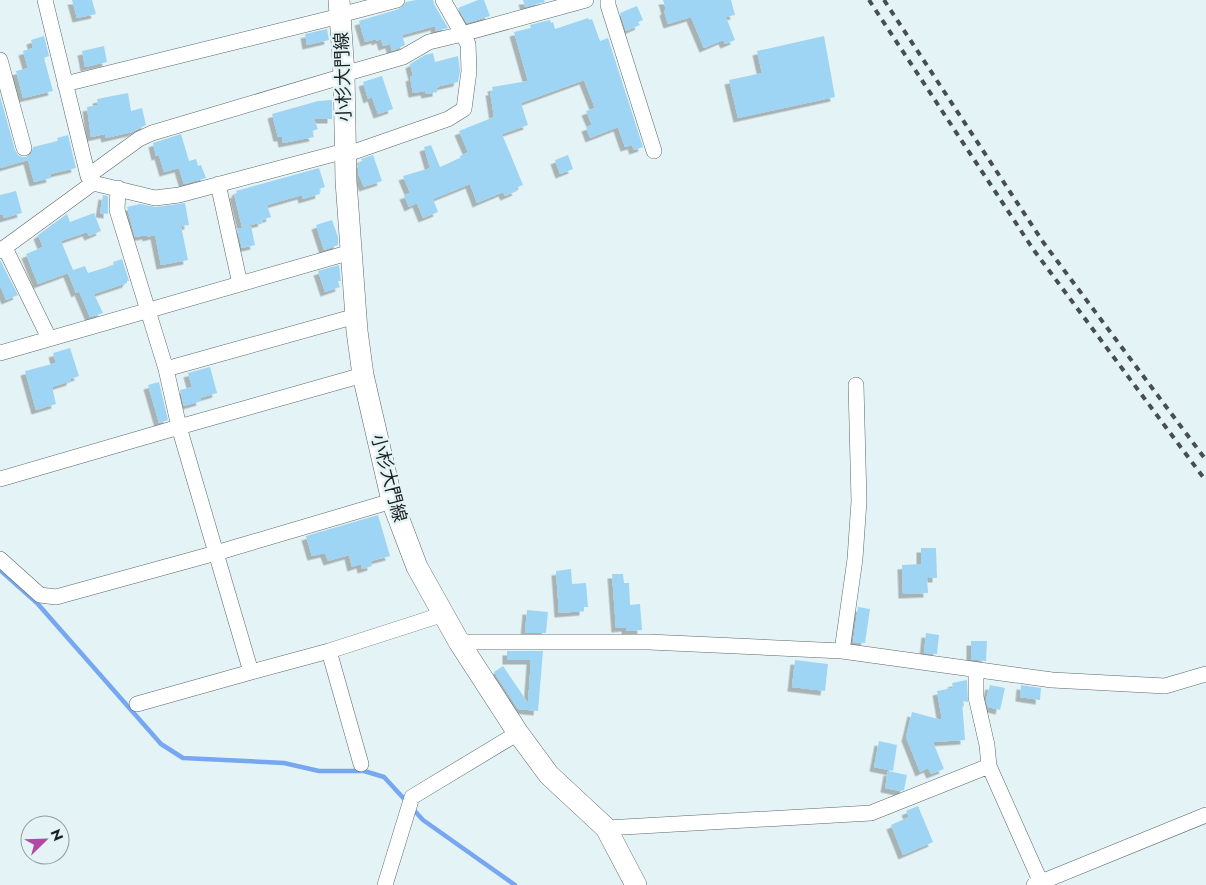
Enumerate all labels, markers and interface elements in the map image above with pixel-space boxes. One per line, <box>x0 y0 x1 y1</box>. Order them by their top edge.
street label: 小杉大門線 <box>328 32 358 122</box>
street label: 小杉大門線 <box>365 431 413 525</box>
north arrow <box>20 815 70 865</box>
text: N <box>46 826 68 844</box>

